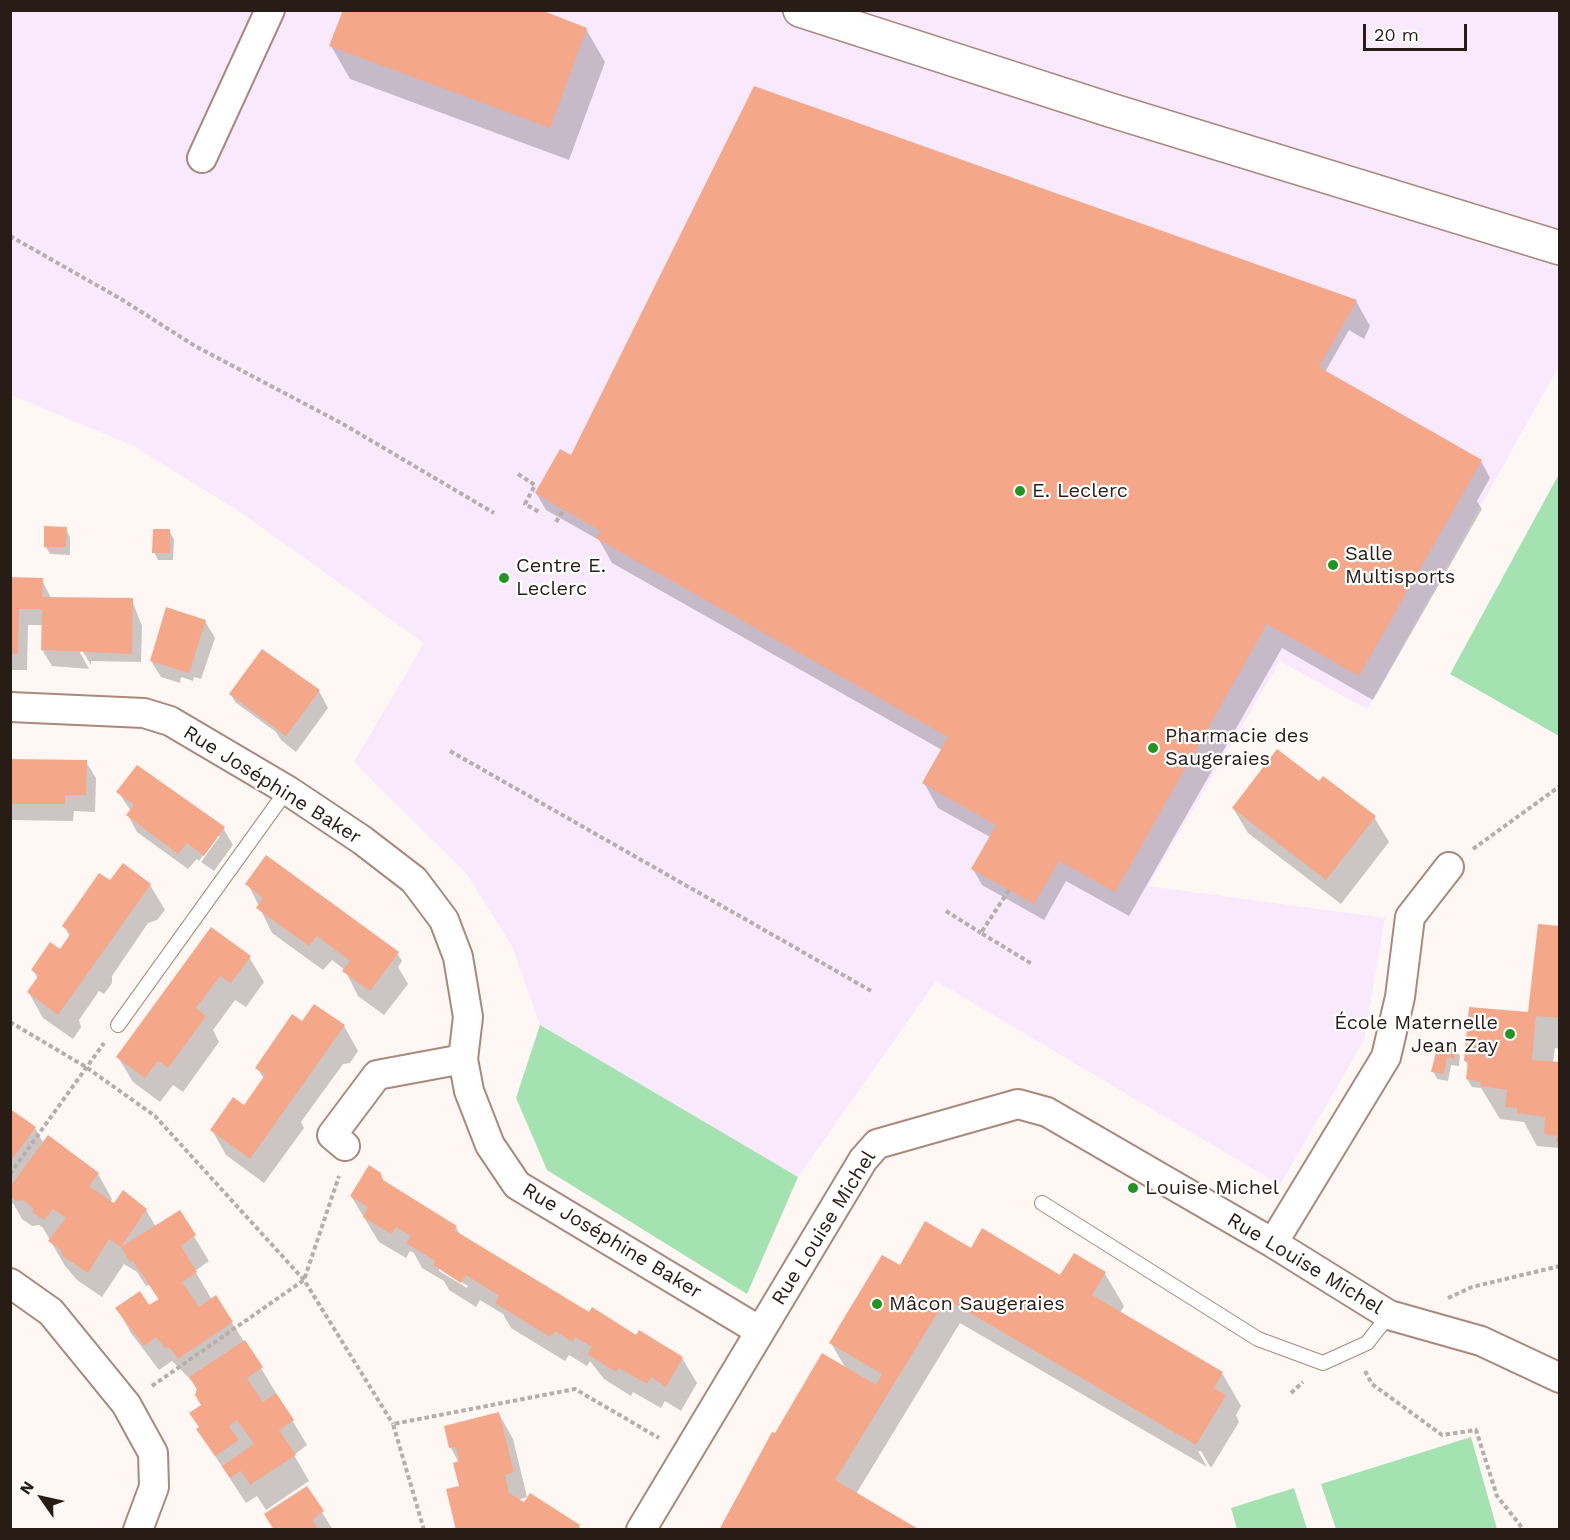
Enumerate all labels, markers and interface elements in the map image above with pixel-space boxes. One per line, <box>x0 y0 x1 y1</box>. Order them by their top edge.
scale bar <box>1366 12 1470 50</box>
text: 20 m <box>1374 24 1419 45</box>
place label: E. Leclerc <box>1032 479 1128 503</box>
marker: E. Leclerc <box>1013 484 1027 498</box>
place label: Salle Multisports <box>1345 542 1455 589</box>
place label: Centre E. Leclerc <box>516 554 606 601</box>
marker: Salle Multisports <box>1326 558 1340 572</box>
marker: Centre E. Leclerc <box>497 571 511 585</box>
street label: Rue Joséphine Baker <box>179 720 365 850</box>
place label: Pharmacie des Saugeraies <box>1165 724 1309 771</box>
marker: Pharmacie des Saugeraies <box>1146 741 1160 755</box>
place label: École Maternelle Jean Zay <box>1334 1011 1498 1058</box>
marker: École Maternelle Jean Zay <box>1503 1027 1517 1041</box>
street label: Rue Louise Michel <box>767 1146 881 1310</box>
place label: Louise Michel <box>1145 1176 1279 1200</box>
street label: Rue Joséphine Baker <box>518 1178 706 1304</box>
marker: Louise Michel <box>1126 1181 1140 1195</box>
street label: Rue Louise Michel <box>1223 1208 1387 1320</box>
place label: Mâcon Saugeraies <box>889 1292 1065 1316</box>
marker: Mâcon Saugeraies <box>870 1297 884 1311</box>
north arrow <box>12 1468 72 1528</box>
text: N <box>15 1477 38 1498</box>

